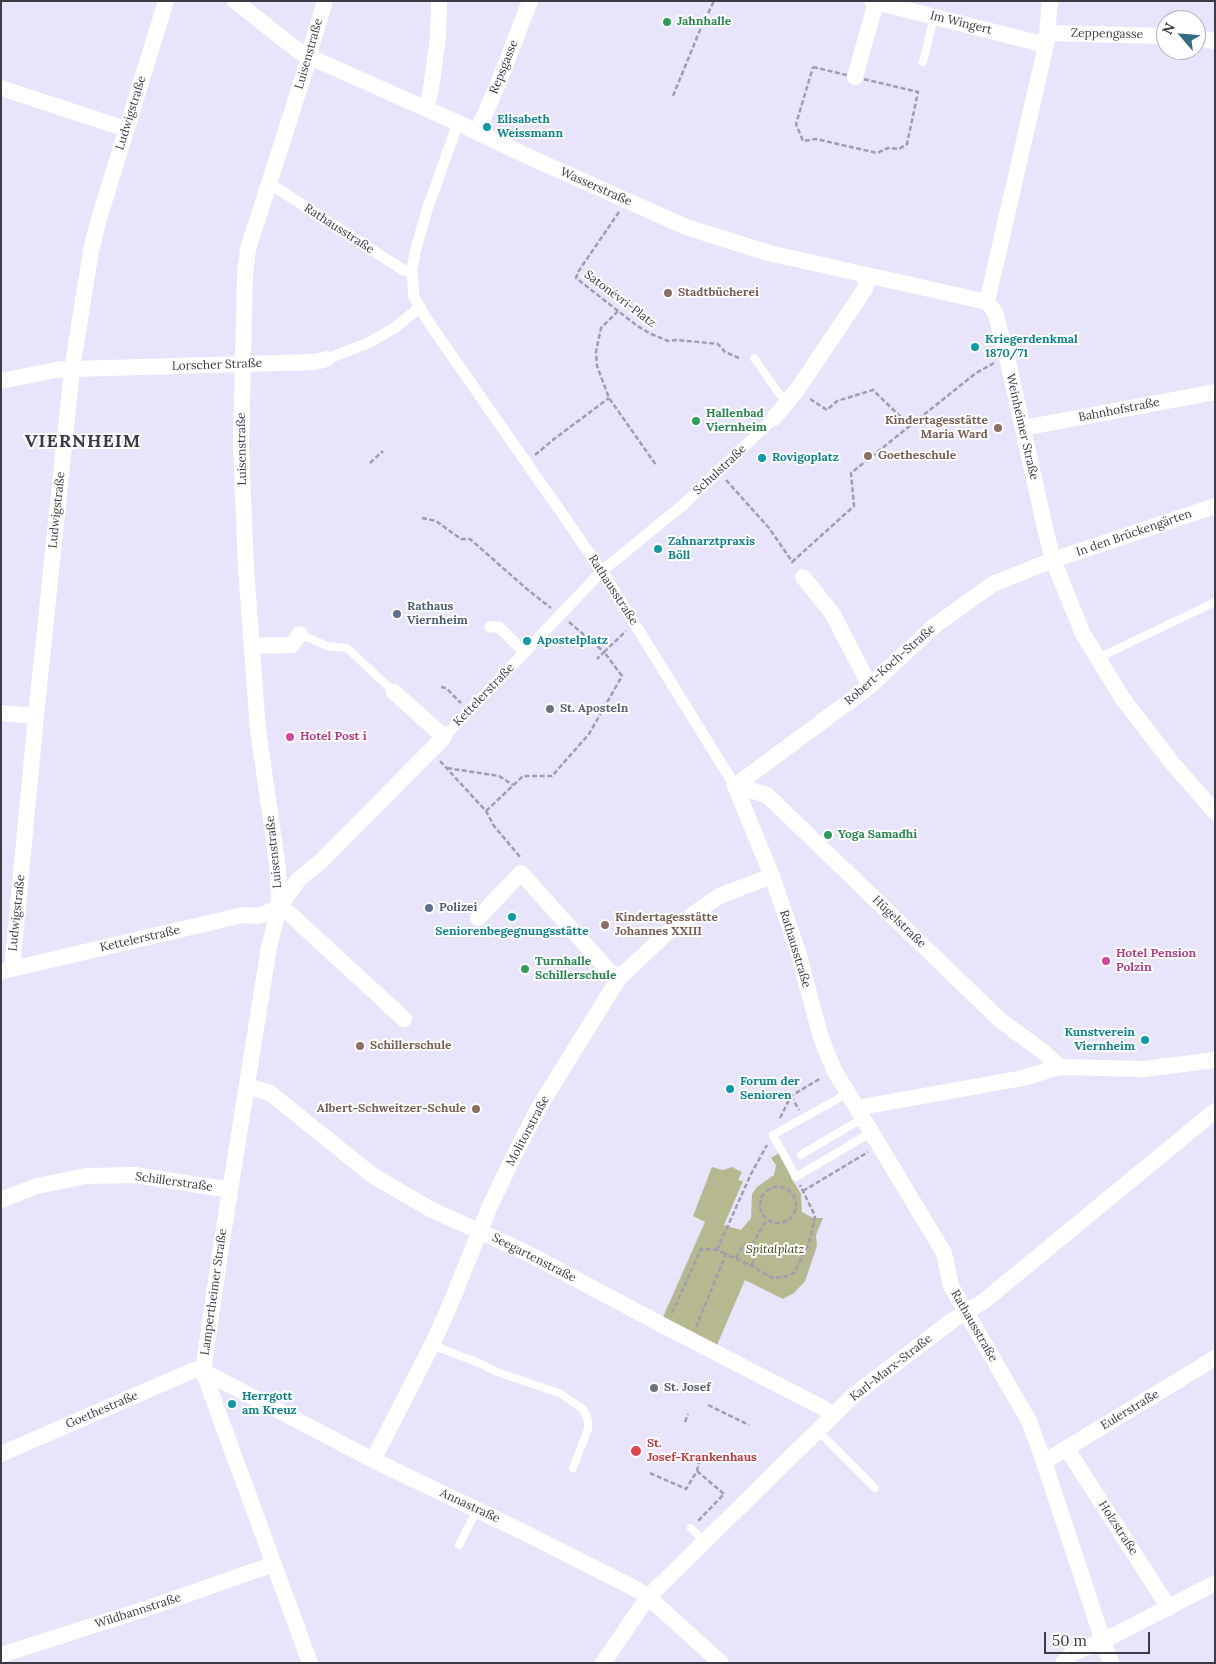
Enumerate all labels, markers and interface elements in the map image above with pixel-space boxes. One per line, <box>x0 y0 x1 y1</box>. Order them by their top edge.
street label: Im Wingert <box>929 8 993 38</box>
north arrow <box>1156 10 1206 60</box>
place label: Jahnhalle <box>677 15 731 29</box>
marker: Jahnhalle <box>661 16 673 28</box>
street label: Luisenstraße <box>292 17 326 91</box>
text: N <box>1158 20 1179 38</box>
street label: Zeppengasse <box>1071 26 1143 42</box>
street label: Repsgasse <box>487 38 521 96</box>
street label: Ludwigstraße <box>113 74 149 152</box>
place label: Elisabeth Weissmann <box>497 113 563 141</box>
marker: Elisabeth Weissmann <box>481 121 493 133</box>
street label: Wasserstraße <box>558 165 634 209</box>
street label: Rathausstraße <box>301 201 377 257</box>
street label: Satonévri-Platz <box>581 267 659 331</box>
place label: Stadtbücherei <box>678 286 759 300</box>
marker: Stadtbücherei <box>662 287 674 299</box>
place label: Kriegerdenkmal 1870/71 <box>985 333 1078 361</box>
marker: Kriegerdenkmal 1870/71 <box>969 341 981 353</box>
street label: Lorscher Straße <box>172 356 262 374</box>
street label: Weinheimer Straße <box>1003 372 1041 482</box>
street label: Bahnhofstraße <box>1077 395 1161 425</box>
place label: Hallenbad Viernheim <box>706 407 767 435</box>
street label: Luisenstraße <box>234 412 250 486</box>
place label: Kindertagesstätte Maria Ward <box>885 414 988 442</box>
marker: Hallenbad Viernheim <box>690 415 702 427</box>
marker: Kindertagesstätte Maria Ward <box>992 422 1004 434</box>
district label: VIERNHEIM <box>24 431 142 453</box>
street label: Schulstraße <box>691 442 749 498</box>
place label: Goetheschule <box>878 449 956 463</box>
marker: Goetheschule <box>862 450 874 462</box>
place label: Rovigoplatz <box>772 451 839 465</box>
marker: Rovigoplatz <box>756 452 768 464</box>
street label: Ludwigstraße <box>46 471 68 549</box>
street label: In den Brückengärten <box>1074 506 1194 560</box>
place label: Zahnarztpraxis Böll <box>668 535 755 563</box>
marker: Zahnarztpraxis Böll <box>652 543 664 555</box>
street label: Rathausstraße <box>585 552 641 628</box>
place label: Rathaus Viernheim <box>407 600 468 628</box>
marker: Rathaus Viernheim <box>391 608 403 620</box>
street label: Robert-Koch-Straße <box>842 622 938 708</box>
place label: Apostelplatz <box>537 634 608 648</box>
marker: Apostelplatz <box>521 635 533 647</box>
street label: Kettelerstraße <box>451 661 517 729</box>
place label: St. Aposteln <box>560 702 628 716</box>
marker: St. Aposteln <box>544 703 556 715</box>
place label: Hotel Post i <box>300 730 367 744</box>
marker: Hotel Post i <box>284 731 296 743</box>
street label: Luisenstraße <box>263 815 285 889</box>
place label: Yoga Samadhi <box>838 828 917 842</box>
marker: Yoga Samadhi <box>822 829 834 841</box>
street label: Ludwigstraße <box>6 874 28 952</box>
street label: Hügelstraße <box>869 893 929 951</box>
place label: Polizei <box>439 901 477 915</box>
marker: Polizei <box>423 902 435 914</box>
street label: Rathausstraße <box>776 908 814 990</box>
marker: Seniorenbegegnungsstätte <box>506 911 518 923</box>
place label: Kindertagesstätte Johannes XXIII <box>615 911 718 939</box>
marker: Kindertagesstätte Johannes XXIII <box>599 919 611 931</box>
street label: Kettelerstraße <box>99 923 181 955</box>
place label: Seniorenbegegnungsstätte <box>435 925 589 939</box>
place label: Hotel Pension Polzin <box>1116 947 1196 975</box>
place label: Turnhalle Schillerschule <box>535 955 616 983</box>
marker: Hotel Pension Polzin <box>1100 955 1112 967</box>
marker: Turnhalle Schillerschule <box>519 963 531 975</box>
place label: Kunstverein Viernheim <box>1064 1026 1135 1054</box>
marker: Kunstverein Viernheim <box>1139 1034 1151 1046</box>
place label: Schillerschule <box>370 1039 451 1053</box>
marker: Schillerschule <box>354 1040 366 1052</box>
place label: Forum der Senioren <box>740 1075 800 1103</box>
marker: Forum der Senioren <box>724 1083 736 1095</box>
street label: Molitorstraße <box>503 1093 553 1169</box>
place label: Albert-Schweitzer-Schule <box>317 1102 466 1116</box>
marker: Albert-Schweitzer-Schule <box>470 1103 482 1115</box>
street label: Schillerstraße <box>134 1169 214 1195</box>
street label: Lampertheimer Straße <box>198 1228 230 1356</box>
street label: Seegartenstraße <box>490 1231 578 1285</box>
park label: Spitalplatz <box>746 1243 804 1257</box>
street label: Rathausstraße <box>948 1288 1000 1364</box>
street label: Karl-Marx-Straße <box>847 1331 935 1405</box>
place label: St. Josef <box>664 1381 711 1395</box>
marker: St. Josef <box>648 1382 660 1394</box>
street label: Eulerstraße <box>1098 1387 1162 1433</box>
street label: Goethestraße <box>64 1388 140 1432</box>
place label: Herrgott am Kreuz <box>242 1390 297 1418</box>
marker: Herrgott am Kreuz <box>226 1398 238 1410</box>
place label: St. Josef-Krankenhaus <box>647 1437 757 1465</box>
marker: St. Josef-Krankenhaus <box>629 1444 643 1458</box>
street label: Annastraße <box>438 1486 502 1526</box>
street label: Holzstraße <box>1095 1498 1141 1558</box>
street label: Wildbannstraße <box>93 1590 183 1632</box>
scale bar <box>1046 1622 1152 1654</box>
text: 50 m <box>1052 1631 1087 1650</box>

